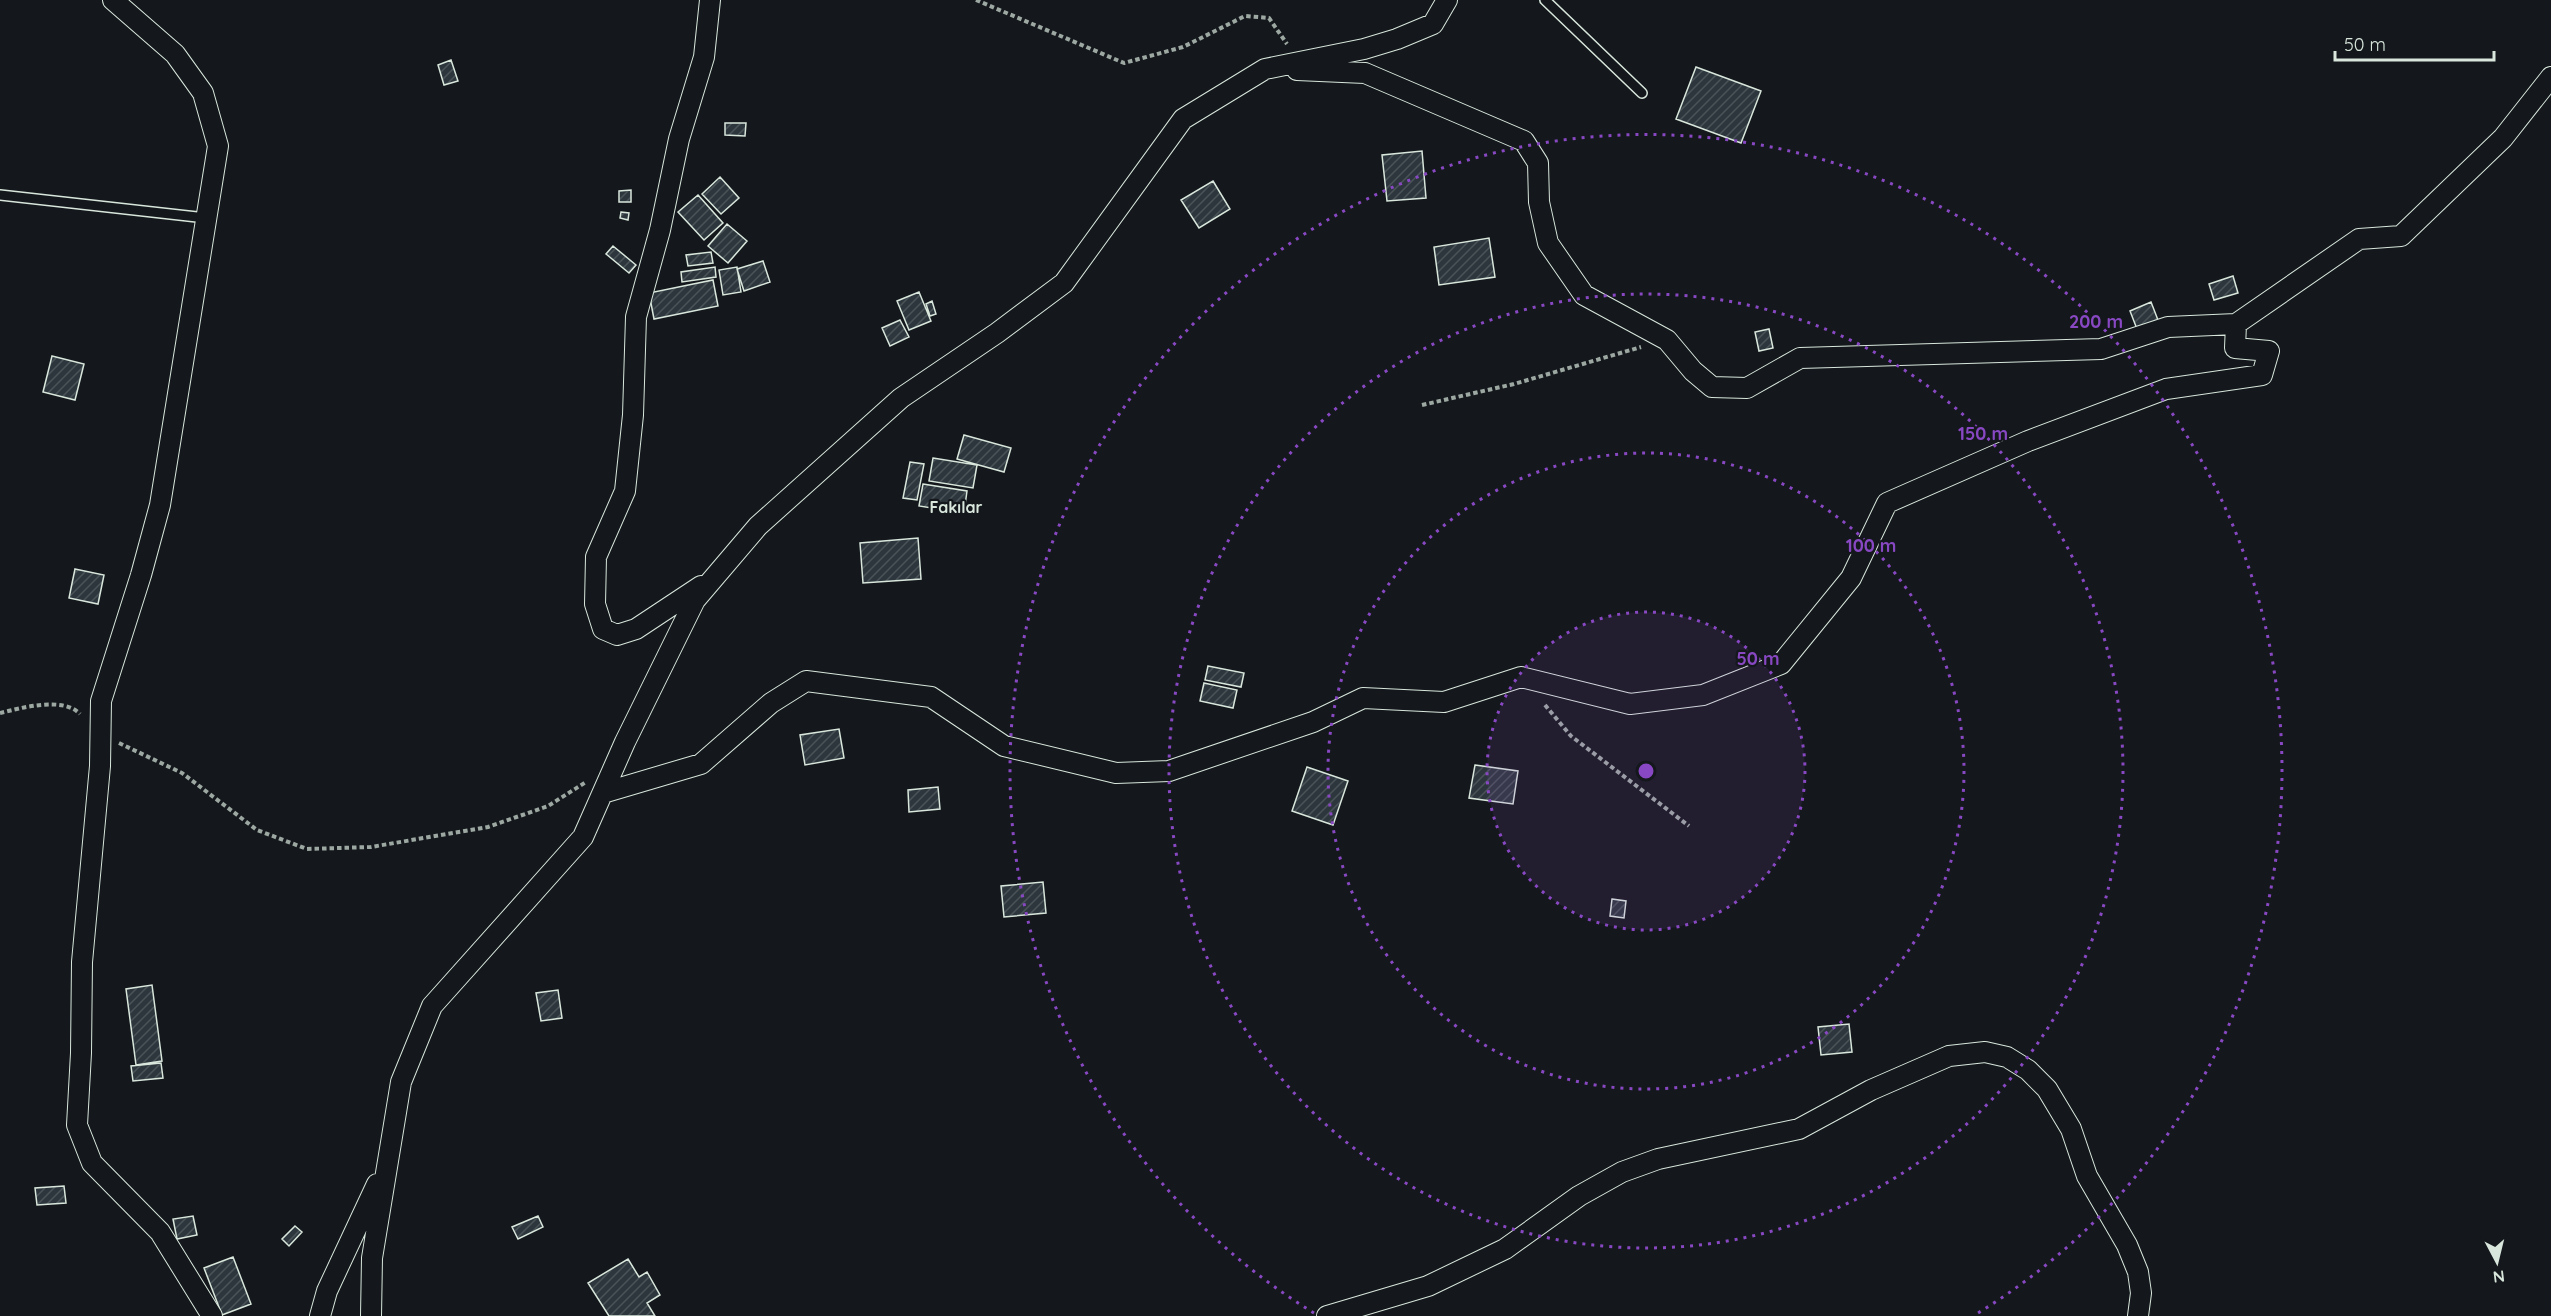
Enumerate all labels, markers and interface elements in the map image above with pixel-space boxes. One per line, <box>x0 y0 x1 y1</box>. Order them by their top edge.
scale bar <box>2335 24 2494 62</box>
text: 50 m <box>2344 33 2386 56</box>
text: 200 m <box>2069 310 2123 333</box>
text: 150 m <box>1958 422 2008 445</box>
district label: Fakılar <box>930 497 983 517</box>
text: 100 m <box>1846 534 1896 557</box>
text: 50 m <box>1736 647 1780 670</box>
centre of rings <box>1636 761 1656 781</box>
north arrow <box>2467 1232 2527 1292</box>
text: N <box>2492 1266 2506 1288</box>

